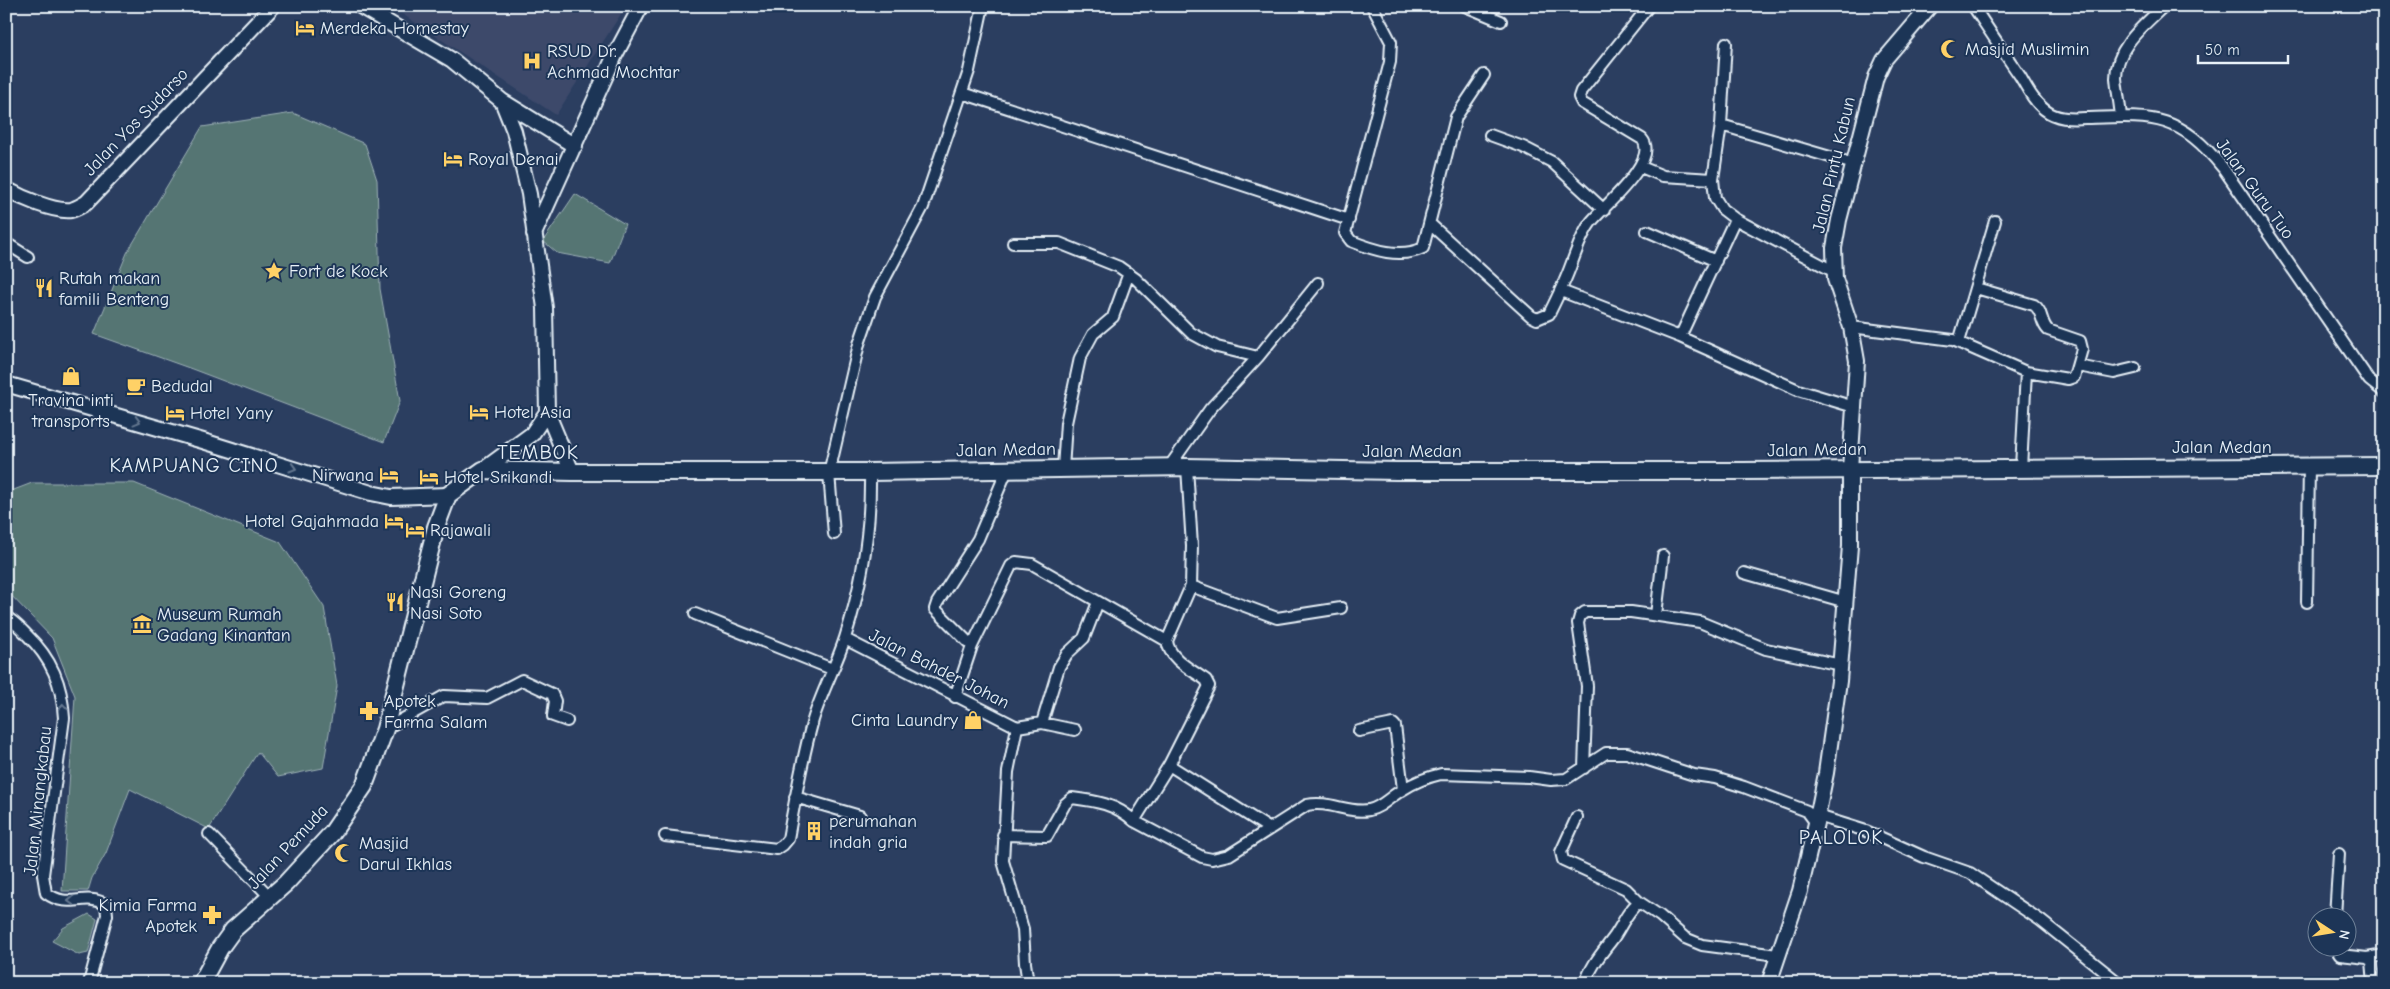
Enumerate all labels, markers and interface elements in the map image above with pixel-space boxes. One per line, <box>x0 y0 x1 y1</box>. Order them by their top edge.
hotel icon: Merdeka Homestay <box>294 17 316 39</box>
place label: Merdeka Homestay <box>320 18 470 39</box>
scale bar <box>2198 32 2288 64</box>
mosque icon: Masjid Muslimin <box>1939 38 1961 60</box>
place label: Masjid Muslimin <box>1965 39 2089 60</box>
place label: RSUD Dr. Achmad Mochtar <box>547 41 680 83</box>
text: 50 m <box>2205 41 2240 59</box>
hospital icon: RSUD Dr. Achmad Mochtar <box>521 50 543 72</box>
street label: Jalan Yos Sudarso <box>79 64 193 180</box>
street label: Jalan Pintu Kabun <box>1808 95 1860 235</box>
street label: Jalan Guru Tuo <box>2211 135 2299 243</box>
hotel icon: Royal Denai <box>442 148 464 170</box>
place label: Royal Denai <box>468 149 559 170</box>
place icon: Fort de Kock <box>263 260 285 282</box>
place label: Fort de Kock <box>289 261 388 282</box>
place label: Rutah makan famili Benteng <box>58 268 169 310</box>
restaurant icon: Rutah makan famili Benteng <box>33 277 55 299</box>
shop icon: Travina inti transports <box>60 365 82 387</box>
cafe icon: Bedudal <box>125 375 147 397</box>
place label: Bedudal <box>151 376 213 397</box>
place label: Travina inti transports <box>28 390 114 432</box>
hotel icon: Hotel Asia <box>468 401 490 423</box>
hotel icon: Hotel Yany <box>164 402 186 424</box>
place label: Hotel Asia <box>494 402 571 423</box>
place label: Hotel Yany <box>190 403 274 424</box>
one-way arrow <box>133 416 141 426</box>
street label: Jalan Medan <box>2172 437 2272 458</box>
street label: Jalan Medan <box>956 439 1056 461</box>
street label: Jalan Medan <box>1767 439 1867 461</box>
district label: TEMBOK <box>497 441 579 464</box>
street label: Jalan Medan <box>1362 441 1462 462</box>
district label: KAMPUANG CINO <box>109 454 279 477</box>
one-way arrow <box>288 463 296 473</box>
hotel icon: Nirwana <box>378 464 400 486</box>
place label: Nirwana <box>312 465 374 486</box>
hotel icon: Hotel Srikandi <box>418 466 440 488</box>
place label: Hotel Srikandi <box>444 467 552 488</box>
hotel icon: Hotel Gajahmada <box>383 510 405 532</box>
place label: Hotel Gajahmada <box>245 511 379 532</box>
hotel icon: Rajawali <box>404 519 426 541</box>
place label: Rajawali <box>430 520 491 541</box>
place label: Nasi Goreng Nasi Soto <box>410 582 506 624</box>
restaurant icon: Nasi Goreng Nasi Soto <box>384 591 406 613</box>
place label: Museum Rumah Gadang Kinantan <box>157 604 291 646</box>
museum icon: Museum Rumah Gadang Kinantan <box>131 613 153 635</box>
street label: Jalan Bahder Johan <box>865 624 1013 714</box>
place label: Apotek Farma Salam <box>384 691 487 733</box>
pharmacy icon: Apotek Farma Salam <box>358 700 380 722</box>
one-way arrow <box>58 702 69 710</box>
shop icon: Cinta Laundry <box>962 709 984 731</box>
place label: Cinta Laundry <box>851 710 959 731</box>
street label: Jalan Minangkabau <box>20 725 56 877</box>
street label: Jalan Pemuda <box>244 800 332 894</box>
place label: perumahan indah gria <box>829 811 917 853</box>
building icon: perumahan indah gria <box>803 820 825 842</box>
district label: PALOLOK <box>1799 826 1883 849</box>
place label: Masjid Darul Ikhlas <box>359 833 452 875</box>
mosque icon: Masjid Darul Ikhlas <box>333 842 355 864</box>
one-way arrow <box>66 895 74 906</box>
place label: Kimia Farma Apotek <box>99 895 197 937</box>
pharmacy icon: Kimia Farma Apotek <box>201 904 223 926</box>
north arrow <box>2308 906 2358 956</box>
text: N <box>2335 928 2353 941</box>

